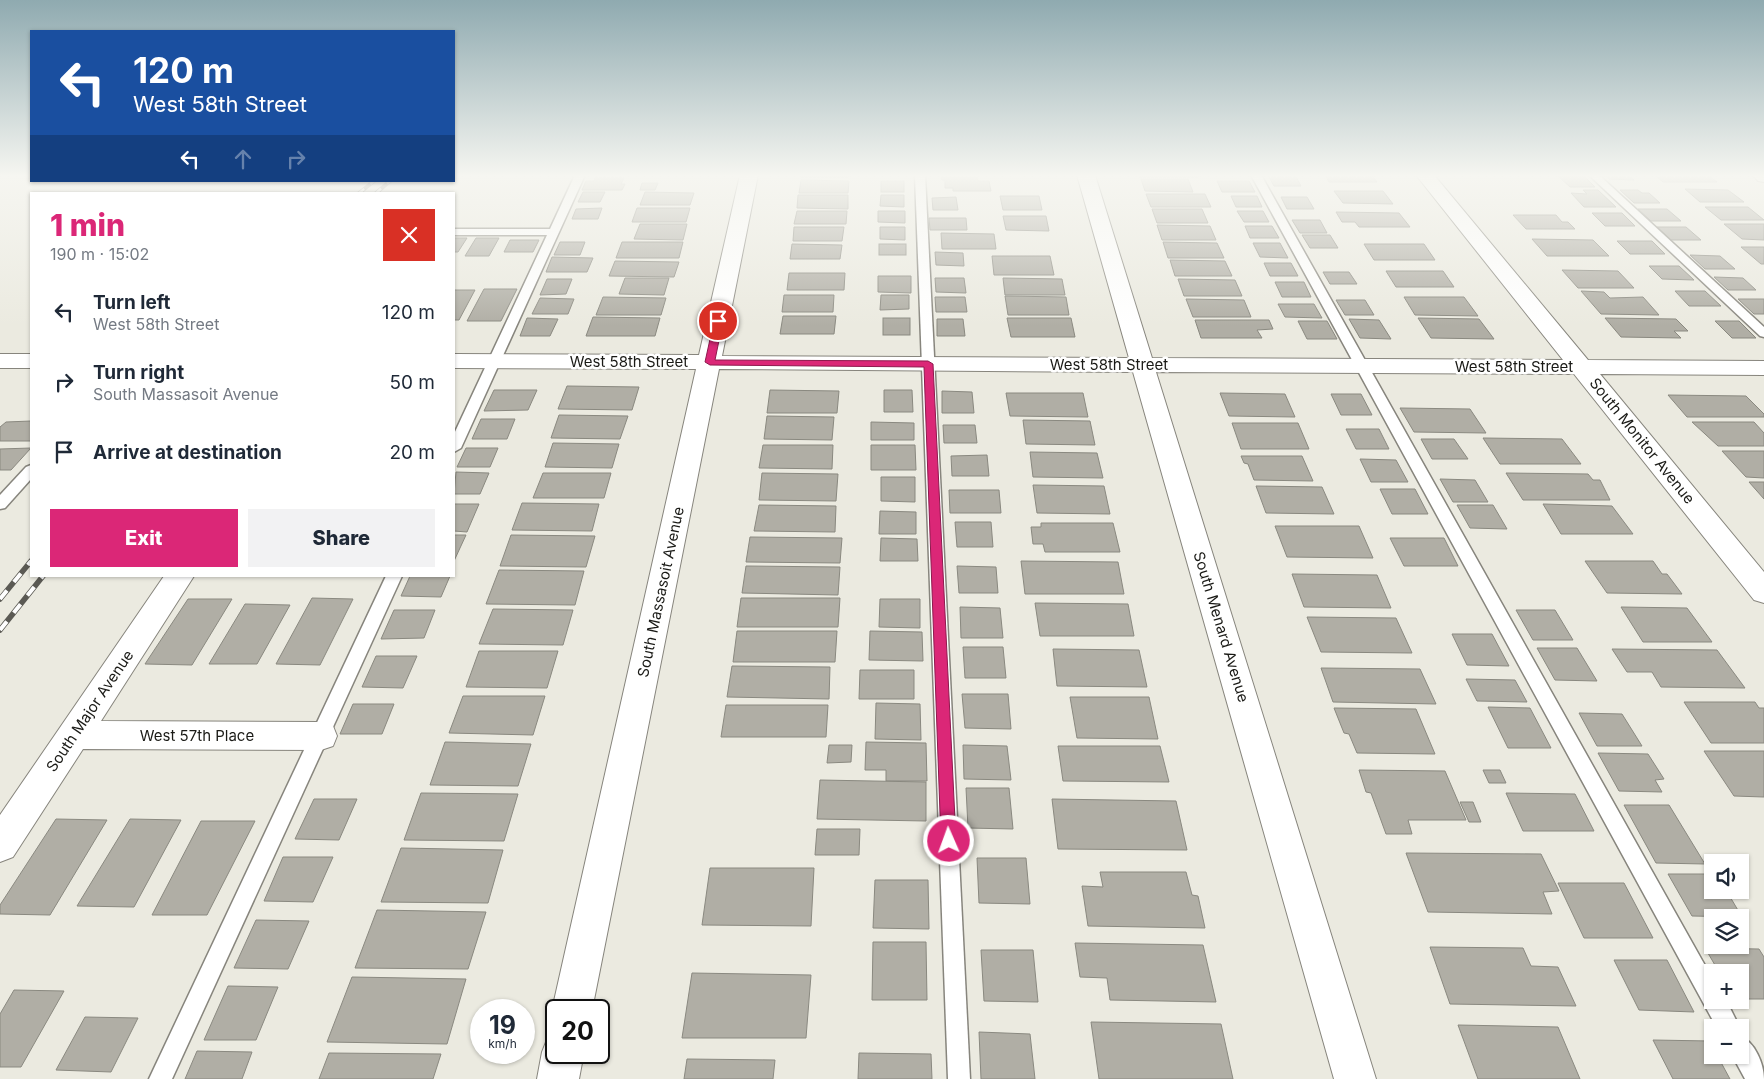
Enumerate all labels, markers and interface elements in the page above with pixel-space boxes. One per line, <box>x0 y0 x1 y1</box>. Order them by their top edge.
text: 120 m <box>133 49 234 91</box>
icon: left <box>50 50 115 115</box>
text: West 58th Street <box>133 91 307 117</box>
icon: left <box>176 145 204 173</box>
icon: ahead <box>229 145 257 173</box>
icon: right <box>282 145 310 173</box>
text: 1 min <box>50 207 125 243</box>
button: close <box>383 209 435 261</box>
text: 190 m · 15:02 <box>50 244 149 264</box>
text: Turn left <box>93 291 171 314</box>
icon: left <box>50 298 78 326</box>
pin <box>697 300 739 342</box>
text: 120 m <box>382 301 435 324</box>
icon: arrive <box>704 307 732 335</box>
text: West 58th Street <box>93 314 219 334</box>
street label: West 58th Street <box>570 352 688 371</box>
street label: West 58th Street <box>1050 355 1168 374</box>
street label: West 58th Street <box>1455 357 1573 376</box>
text: Turn right <box>93 361 184 384</box>
icon: right <box>50 368 78 396</box>
text: 50 m <box>389 371 435 394</box>
street label: South Monitor Avenue <box>1586 374 1699 508</box>
text: South Massasoit Avenue <box>93 384 279 404</box>
icon: arrive <box>50 438 78 466</box>
text: Arrive at destination <box>93 441 282 464</box>
text: 20 m <box>389 441 435 464</box>
street label: South Massasoit Avenue <box>633 505 688 679</box>
button: Exit <box>50 509 238 567</box>
button: Share <box>248 509 435 567</box>
street label: South Menard Avenue <box>1190 549 1253 704</box>
street label: South Major Avenue <box>42 646 137 775</box>
street label: West 57th Place <box>140 726 254 745</box>
position arrow <box>922 814 974 866</box>
map controls <box>1704 854 1749 1064</box>
button: sound <box>1704 854 1749 899</box>
button: layers <box>1704 909 1749 954</box>
button: + <box>1704 964 1749 1009</box>
speed limit sign: 20 <box>545 999 610 1064</box>
text: 19 <box>489 1010 516 1040</box>
button: − <box>1704 1019 1749 1064</box>
text: km/h <box>488 1036 517 1051</box>

